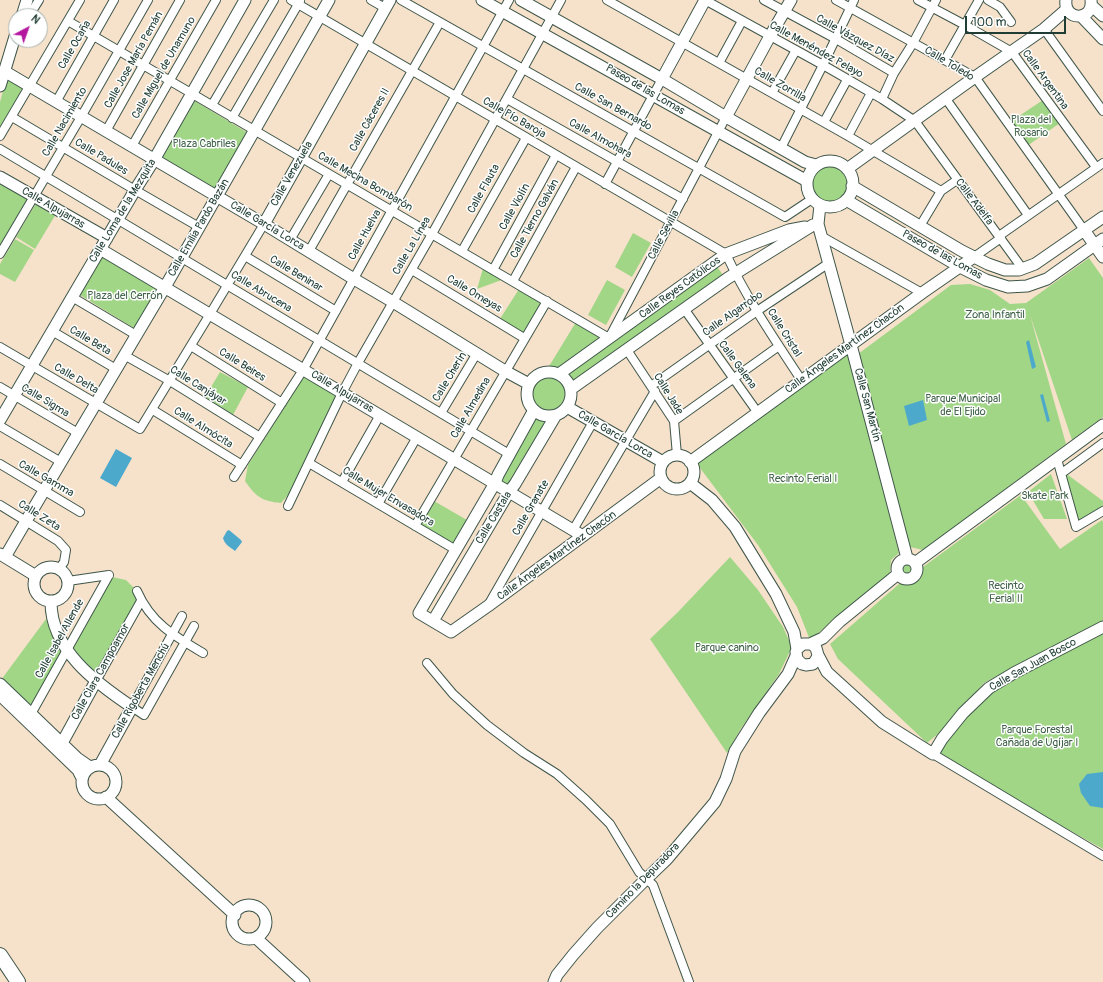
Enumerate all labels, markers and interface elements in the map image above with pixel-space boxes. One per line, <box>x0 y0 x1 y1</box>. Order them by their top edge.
north arrow <box>8 8 48 48</box>
scale bar <box>967 8 1068 34</box>
street label: Calle Jose María Pemán <box>102 9 166 111</box>
text: N <box>28 12 43 27</box>
street label: Calle Vázquez Díaz <box>814 12 896 66</box>
street label: Calle Miguel de Unamuno <box>129 15 199 121</box>
text: 100 m <box>972 15 1006 30</box>
street label: Calle Ocaña <box>56 18 94 72</box>
street label: Calle Menéndez Pelayo <box>767 19 865 81</box>
street label: Calle Toledo <box>922 44 976 84</box>
street label: Calle Argentina <box>1019 48 1071 112</box>
street label: Paseo de las Lomas <box>603 62 687 118</box>
street label: Calle Zorrilla <box>752 65 808 105</box>
street label: Calle San Bernardo <box>572 80 654 134</box>
street label: Calle Nacimiento <box>40 85 90 159</box>
street label: Calle Cáceres II <box>347 86 393 154</box>
street label: Calle Pío Baroja <box>480 95 548 141</box>
park label: Plaza del Rosario <box>1011 113 1051 139</box>
street label: Calle Almohara <box>566 116 634 162</box>
street label: Calle Padules <box>72 136 130 178</box>
park label: Plaza Cabriles <box>172 137 236 151</box>
street label: Calle Venezuela <box>268 139 316 209</box>
street label: Calle Mecina Bombarón <box>315 149 415 215</box>
street label: Calle Loma de la Mezquita <box>87 157 159 265</box>
street label: Calle Flauta <box>465 162 503 216</box>
street label: Calle Adelfa <box>952 176 996 228</box>
street label: Calle Emilia Pardo Bazán <box>166 177 232 279</box>
street label: Calle Tierno Galván <box>508 177 562 261</box>
street label: Calle Violín <box>497 181 533 233</box>
street label: Calle Alpujarras <box>19 185 87 231</box>
street label: Calle García Lorca <box>228 199 306 253</box>
street label: Calle Huelva <box>346 208 384 262</box>
street label: Calle Sevilla <box>645 208 683 262</box>
street label: Calle La Línea <box>390 215 434 277</box>
street label: Paseo de las Lomas <box>900 228 984 282</box>
street label: Calle Beninar <box>267 253 325 295</box>
street label: Calle Reyes Católicos <box>637 254 723 322</box>
street label: Calle Abrucena <box>228 269 294 315</box>
street label: Calle Omeyas <box>444 272 504 316</box>
street label: Calle Algarrobo <box>700 288 766 340</box>
park label: Plaza del Cerrón <box>87 289 163 303</box>
street label: Calle Ángeles Martínez Chacón <box>783 301 907 397</box>
street label: Calle Cristal <box>764 306 804 360</box>
park label: Zona Infantil <box>965 308 1025 322</box>
street label: Calle Beta <box>67 323 113 359</box>
street label: Calle Galena <box>715 338 759 392</box>
street label: Calle Beires <box>216 345 268 385</box>
street label: Calle Cherín <box>430 350 470 404</box>
street label: Calle Delta <box>51 361 101 397</box>
street label: Calle Canjáyar <box>167 363 229 409</box>
street label: Calle San Martín <box>851 367 883 443</box>
street label: Calle Alpujarras <box>308 368 376 416</box>
street label: Calle Jade <box>650 371 686 417</box>
street label: Calle Almedina <box>448 375 494 441</box>
street label: Calle Sigma <box>19 382 71 420</box>
park label: Parque Municipal de El Ejido <box>925 392 1001 418</box>
street label: Calle Almócita <box>171 404 235 452</box>
street label: Calle García Lorca <box>575 408 655 462</box>
street label: Calle Gamma <box>16 458 76 500</box>
street label: Calle Mujer Envasadora <box>340 464 436 530</box>
park label: Recinto Ferial I <box>769 472 837 486</box>
street label: Calle Granate <box>510 478 552 538</box>
street label: Calle Castala <box>473 489 515 547</box>
park label: Skate Park <box>1021 489 1069 503</box>
street label: Calle Zeta <box>15 498 63 534</box>
street label: Calle Ángeles Martínez Chacón <box>495 508 619 604</box>
park label: Recinto Ferial II <box>988 579 1024 605</box>
street label: Calle Isabel Allende <box>33 597 87 681</box>
street label: Calle Clara Campoamor <box>69 621 133 723</box>
street label: Calle San Juan Bosco <box>987 636 1079 694</box>
street label: Calle Rigoberta Menchú <box>109 641 173 741</box>
park label: Parque canino <box>695 641 759 655</box>
park label: Parque Forestal Cañada de Ugíjar I <box>996 723 1078 749</box>
street label: Camino la Depuradora <box>603 840 683 922</box>

